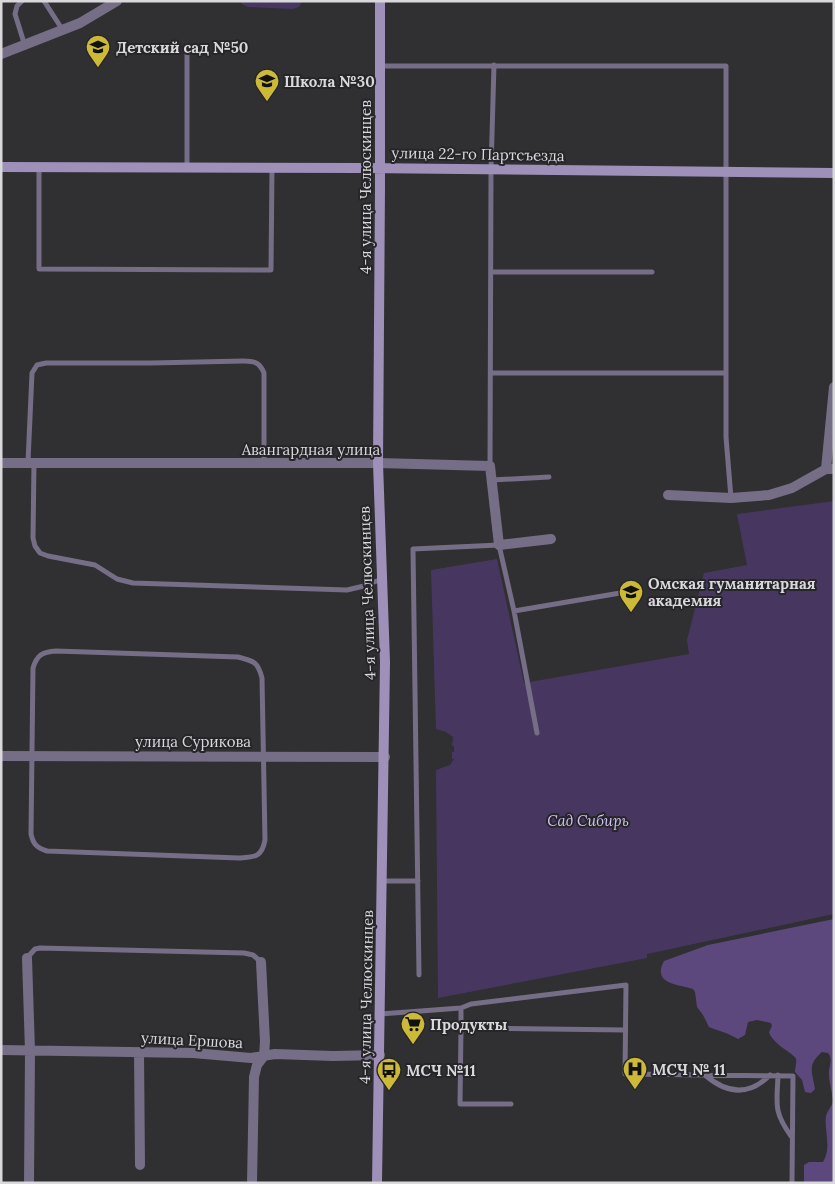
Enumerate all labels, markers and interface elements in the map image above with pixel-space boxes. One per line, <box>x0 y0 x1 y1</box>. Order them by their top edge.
school or university icon: Детский сад №50 <box>85 34 111 68</box>
place label: Детский сад №50 <box>116 38 248 57</box>
school or university icon: Школа №30 <box>254 68 280 102</box>
place label: Школа №30 <box>284 72 375 91</box>
street label: 4-я улица Челюскинцев <box>356 100 375 274</box>
street label: улица 22-го Партсъезда <box>391 143 565 165</box>
street label: Авангардная улица <box>241 440 381 459</box>
street label: 4-я улица Челюскинцев <box>354 506 380 680</box>
place label: Омская гуманитарная академия <box>648 574 816 610</box>
school or university icon: Омская гуманитарная академия <box>618 579 644 613</box>
street label: улица Сурикова <box>135 732 251 751</box>
park label: Сад Сибирь <box>547 811 629 830</box>
street label: 4-я улица Челюскинцев <box>355 910 377 1084</box>
supermarket icon: Продукты <box>400 1011 426 1045</box>
place label: Продукты <box>430 1015 507 1034</box>
street label: улица Ершова <box>140 1028 244 1052</box>
hospital icon: МСЧ № 11 <box>622 1056 648 1090</box>
bus stop icon: МСЧ №11 <box>376 1057 402 1091</box>
place label: МСЧ № 11 <box>652 1060 726 1079</box>
place label: МСЧ №11 <box>406 1061 476 1080</box>

